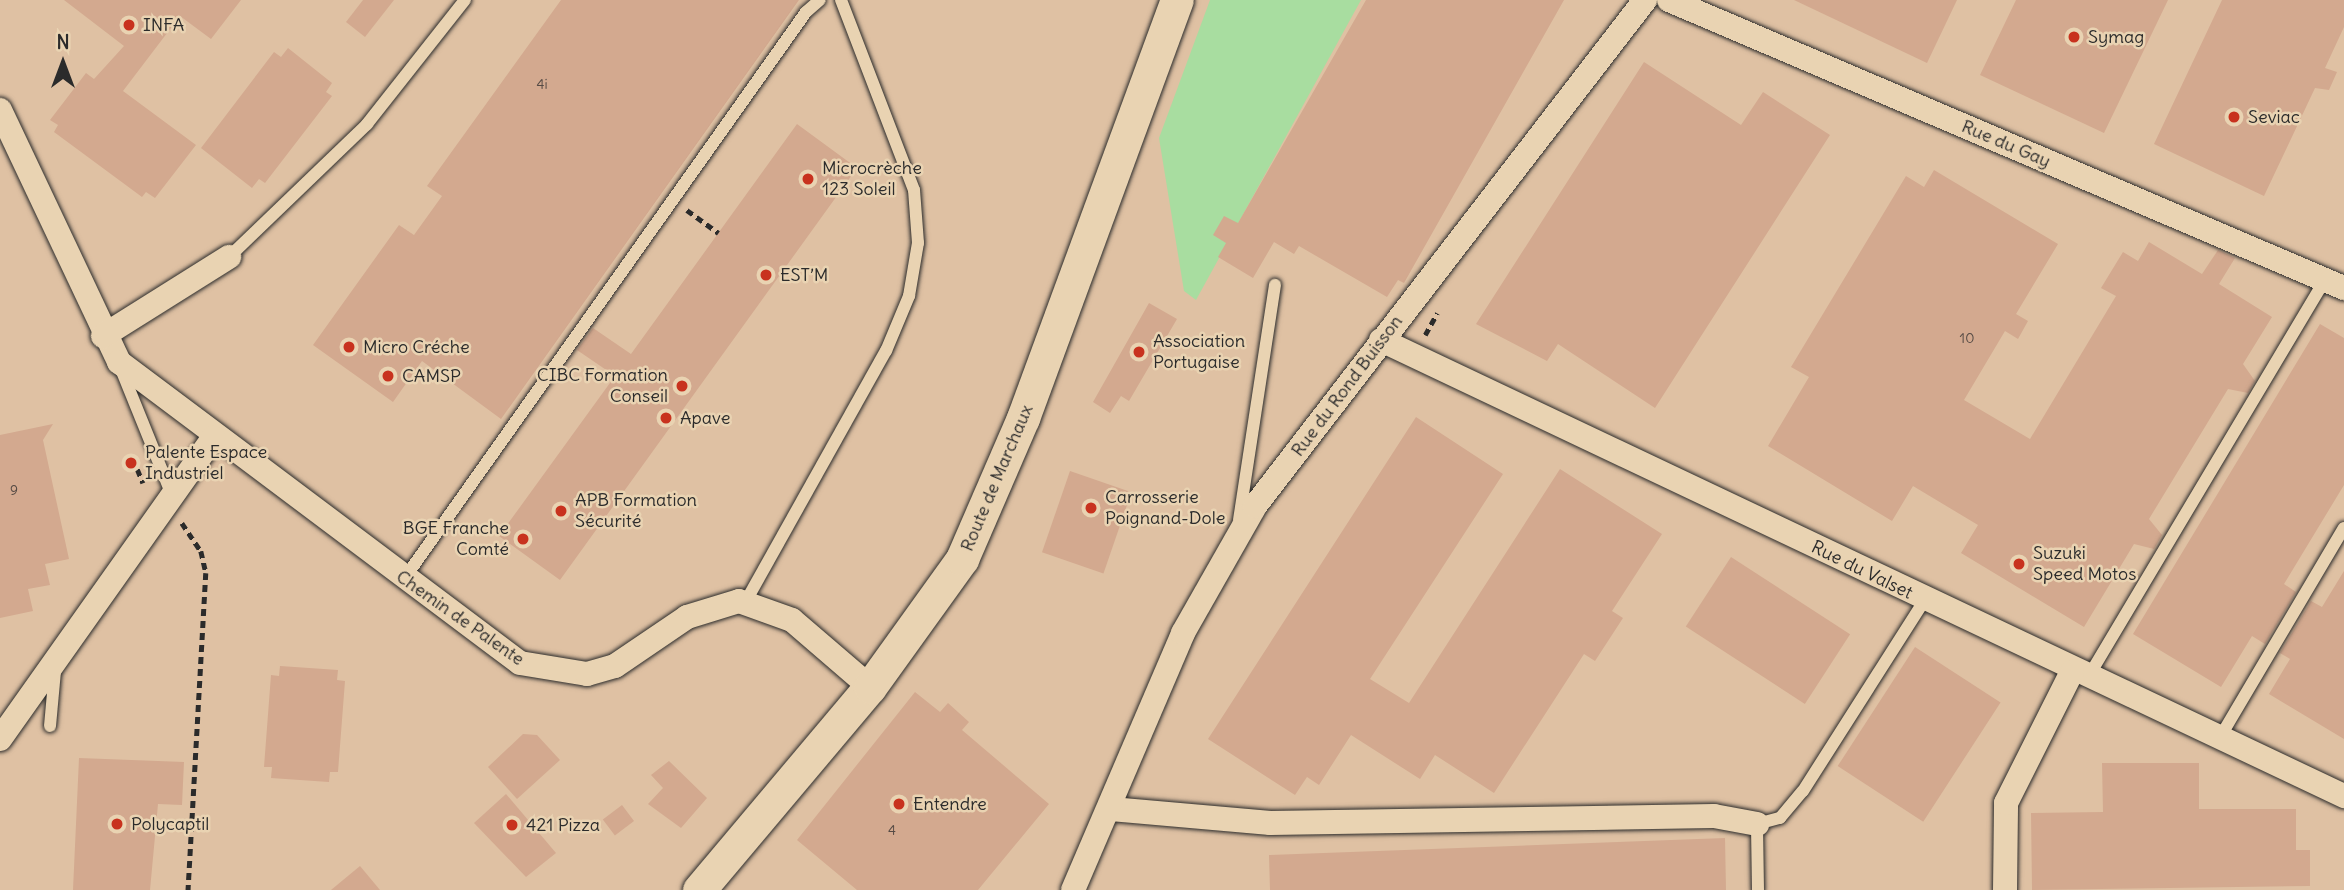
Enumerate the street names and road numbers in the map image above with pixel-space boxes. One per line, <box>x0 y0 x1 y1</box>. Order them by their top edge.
street label: Rue du Gay <box>1958 116 2054 172</box>
street label: Rue du Rond Buisson <box>1287 311 1407 461</box>
street label: Route de Marchaux <box>956 401 1038 555</box>
street label: Rue du Valset <box>1808 536 1916 604</box>
street label: Chemin de Palente <box>392 566 528 670</box>

